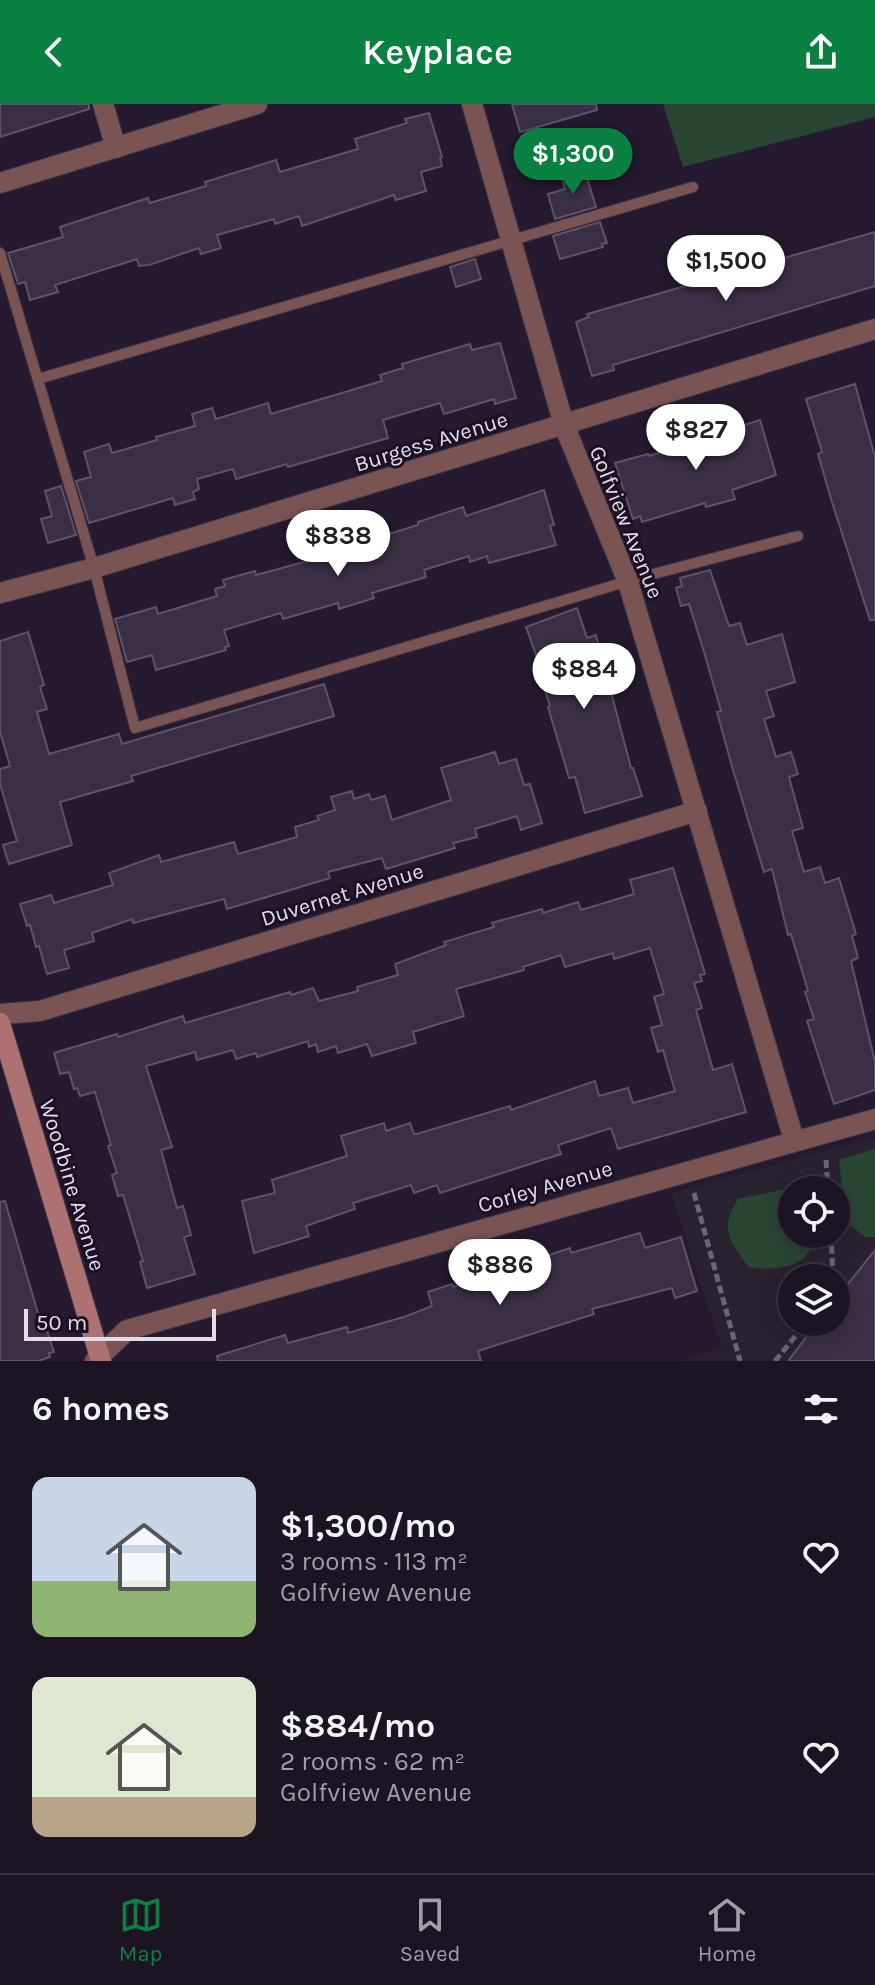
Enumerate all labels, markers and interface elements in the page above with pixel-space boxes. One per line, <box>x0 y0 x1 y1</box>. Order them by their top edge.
icon: back <box>32 30 76 74</box>
icon: share <box>799 30 843 74</box>
text: Keyplace <box>362 31 513 73</box>
pin: $1,300 <box>508 128 638 196</box>
text: $1,300 <box>532 138 614 169</box>
pin: $1,500 <box>661 235 791 303</box>
text: $1,500 <box>685 245 767 276</box>
pin: $827 <box>649 404 743 472</box>
street label: Burgess Avenue <box>351 406 511 478</box>
text: $827 <box>664 414 728 445</box>
street label: Golfview Avenue <box>584 442 669 603</box>
pin: $838 <box>291 510 385 578</box>
text: $838 <box>304 520 372 551</box>
pin: $884 <box>537 643 631 711</box>
text: $884 <box>550 653 618 684</box>
street label: Duvernet Avenue <box>258 858 427 932</box>
street label: Woodbine Avenue <box>34 1096 110 1274</box>
street label: Corley Avenue <box>475 1155 616 1219</box>
map controls <box>778 1176 850 1336</box>
button: locate <box>778 1176 850 1248</box>
pin: $886 <box>453 1239 547 1307</box>
text: $886 <box>466 1249 534 1280</box>
button: layers <box>778 1264 850 1336</box>
scale bar <box>24 1305 216 1341</box>
text: 50 m <box>36 1310 87 1336</box>
icon: filters <box>799 1387 843 1431</box>
text: 6 homes <box>32 1389 170 1429</box>
text: $1,300/mo <box>280 1506 456 1546</box>
icon: home <box>96 1509 192 1605</box>
icon: heart <box>799 1535 843 1579</box>
text: 3 rooms · 113 m² <box>280 1546 468 1577</box>
text: Golfview Avenue <box>280 1577 472 1608</box>
text: $884/mo <box>280 1706 435 1746</box>
icon: home <box>96 1709 192 1805</box>
icon: heart <box>799 1735 843 1779</box>
text: 2 rooms · 62 m² <box>280 1746 465 1777</box>
text: Golfview Avenue <box>280 1777 472 1808</box>
tab: Map <box>119 1893 163 1967</box>
tab: Saved <box>400 1893 461 1967</box>
tab: Home <box>698 1893 756 1967</box>

